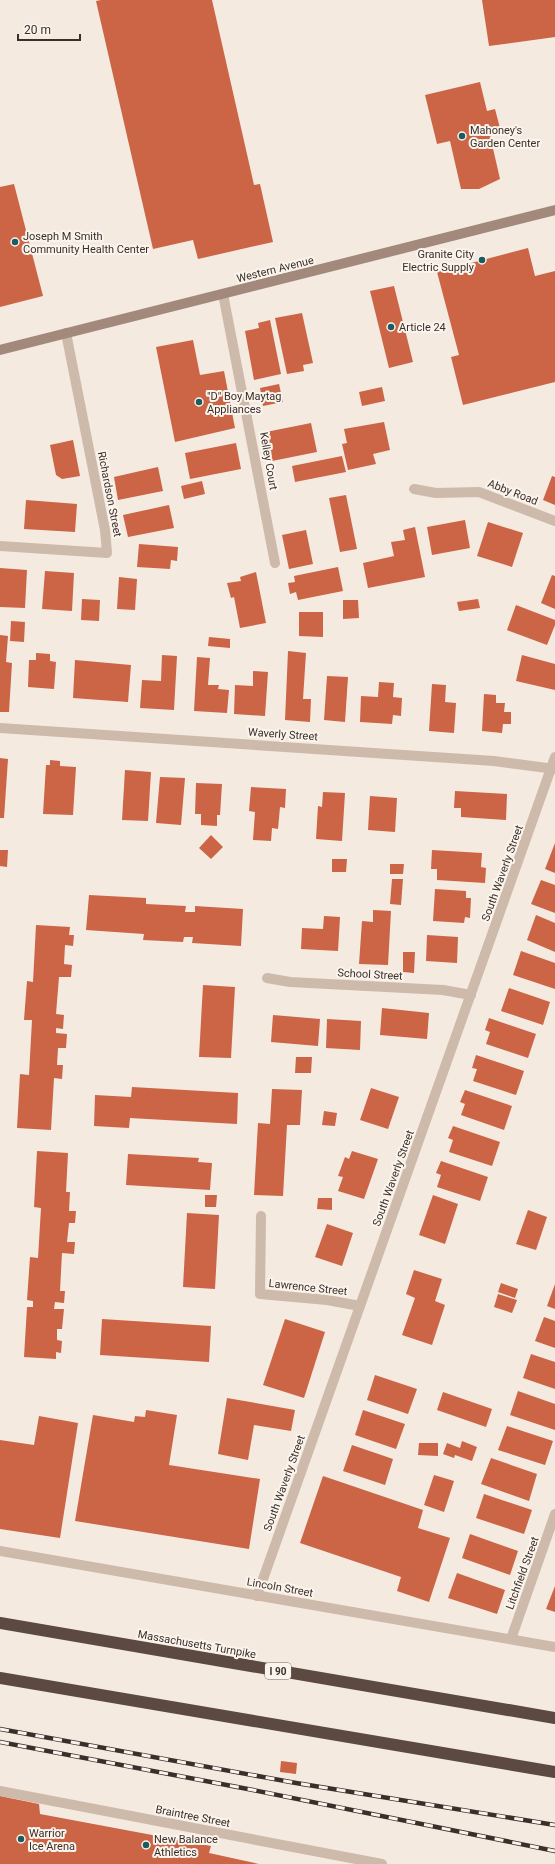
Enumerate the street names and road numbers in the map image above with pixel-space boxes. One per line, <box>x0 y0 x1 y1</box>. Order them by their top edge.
street label: Western Avenue <box>235 254 315 285</box>
street label: Kelley Court <box>257 431 280 492</box>
street label: Richardson Street <box>95 450 124 538</box>
street label: Abby Road <box>486 477 540 508</box>
street label: Waverly Street <box>248 726 319 743</box>
street label: South Waverly Street <box>479 823 526 923</box>
street label: School Street <box>337 966 403 983</box>
street label: South Waverly Street <box>370 1128 417 1228</box>
street label: Lawrence Street <box>268 1277 348 1298</box>
street label: South Waverly Street <box>261 1433 308 1533</box>
street label: Litchfield Street <box>503 1535 542 1611</box>
street label: Lincoln Street <box>246 1575 315 1600</box>
street label: Massachusetts Turnpike <box>137 1628 257 1661</box>
road number: I 90 <box>265 1663 291 1679</box>
street label: Braintree Street <box>154 1803 232 1830</box>

